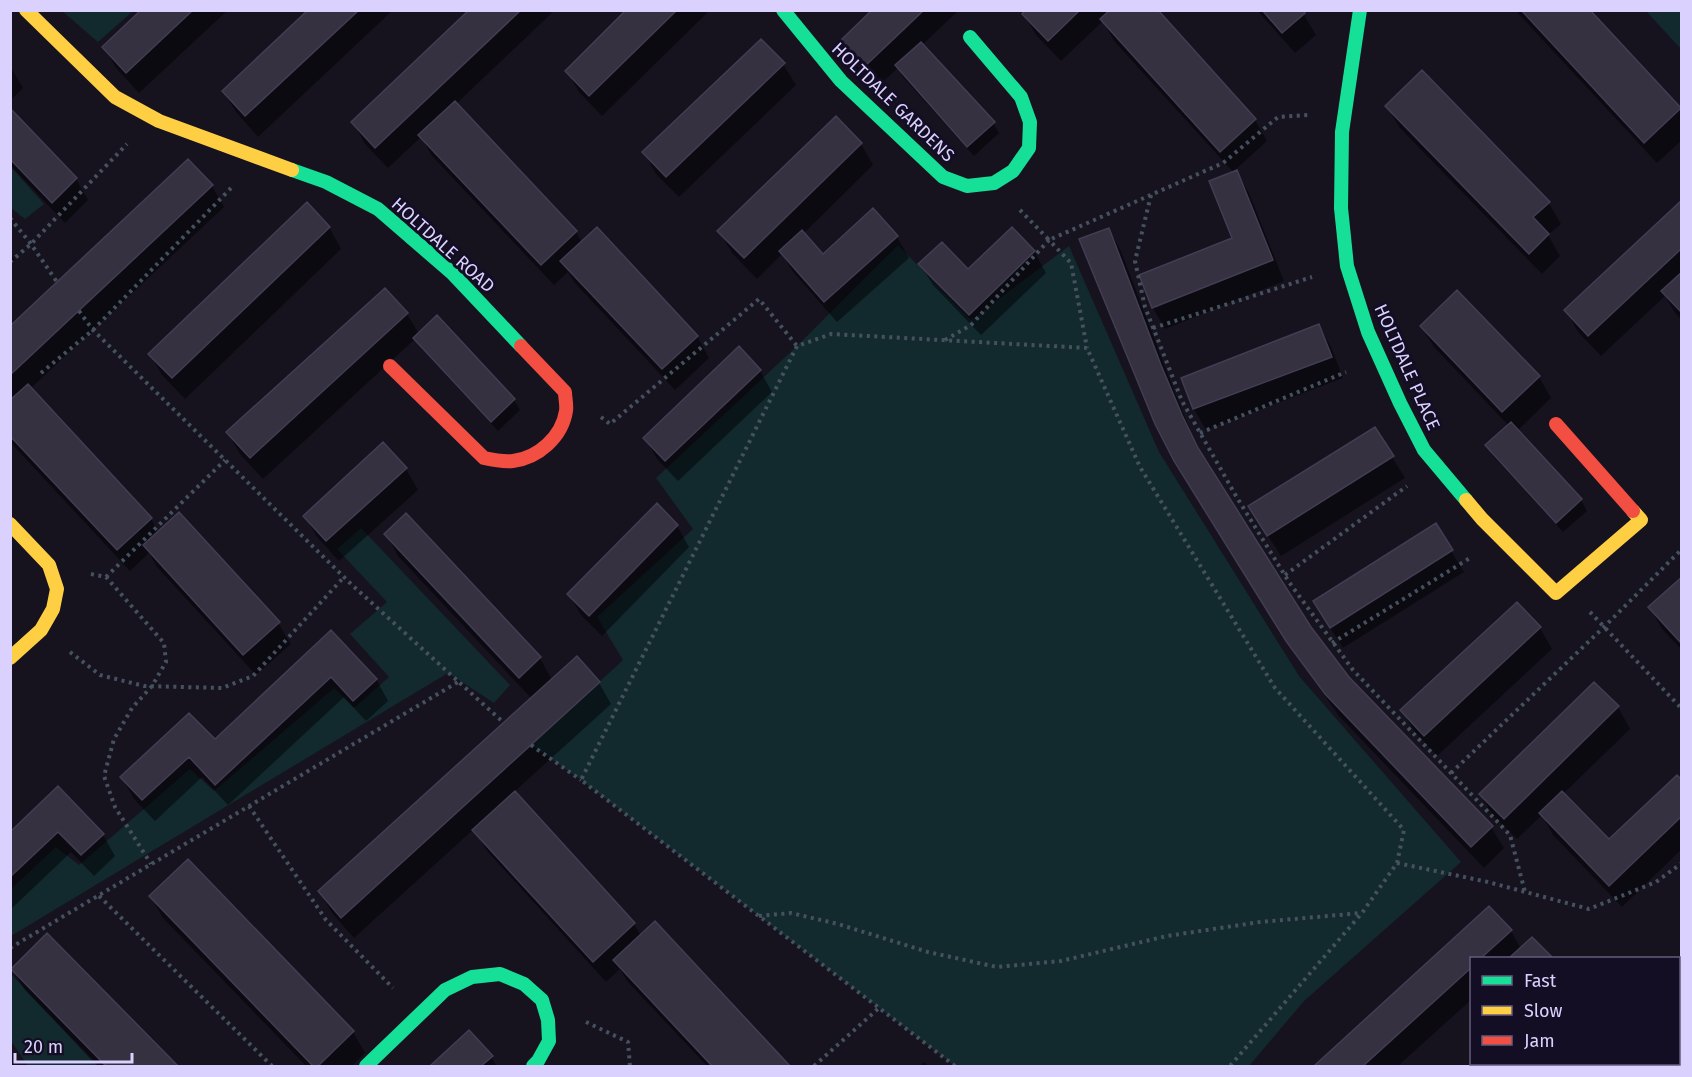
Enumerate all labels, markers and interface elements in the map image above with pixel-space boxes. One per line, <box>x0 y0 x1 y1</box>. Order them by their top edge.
street label: HOLTDALE GARDENS <box>827 38 959 166</box>
street label: HOLTDALE ROAD <box>387 193 499 297</box>
street label: HOLTDALE PLACE <box>1369 300 1445 434</box>
legend <box>1470 957 1680 1065</box>
text: Fast <box>1524 970 1557 992</box>
text: Slow <box>1524 1000 1563 1022</box>
scale bar <box>15 1026 132 1064</box>
text: Jam <box>1524 1030 1555 1052</box>
text: 20 m <box>24 1036 63 1058</box>

